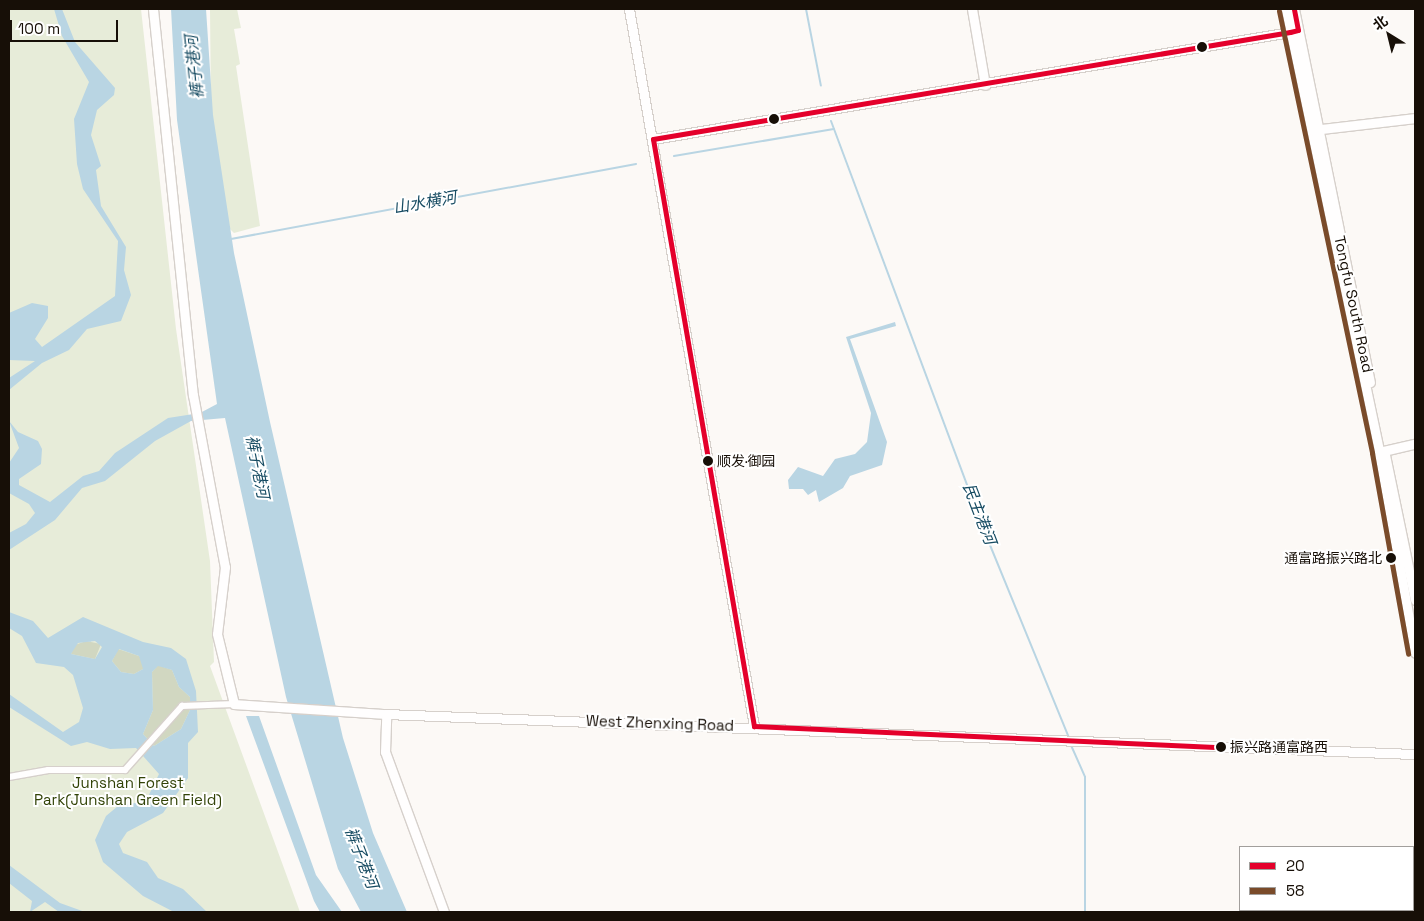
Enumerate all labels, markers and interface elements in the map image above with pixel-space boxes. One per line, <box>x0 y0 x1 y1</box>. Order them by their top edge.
scale bar <box>12 10 120 42</box>
north arrow <box>1364 10 1414 60</box>
text: 北 <box>1369 11 1391 34</box>
text: 100 m <box>18 19 60 38</box>
water label: 裤子港河 <box>182 34 208 100</box>
unlabelled marker <box>1197 42 1207 52</box>
unlabelled marker <box>769 114 779 124</box>
water label: 山水横河 <box>392 188 458 218</box>
street label: Tongfu South Road <box>1331 234 1377 374</box>
water label: 裤子港河 <box>241 434 273 500</box>
place label: 顺发·御园 <box>717 453 776 469</box>
marker: 顺发·御园 <box>703 456 713 466</box>
water label: 民主港河 <box>959 481 999 547</box>
place label: 通富路振兴路北 <box>1284 550 1382 566</box>
marker: 通富路振兴路北 <box>1386 553 1396 563</box>
street label: West Zhenxing Road <box>586 711 734 735</box>
place label: 振兴路通富路西 <box>1230 739 1328 755</box>
marker: 振兴路通富路西 <box>1216 742 1226 752</box>
park label: Junshan Forest Park(Junshan Green Field) <box>34 773 222 808</box>
water label: 裤子港河 <box>341 825 381 891</box>
legend <box>1239 846 1414 911</box>
text: 20 <box>1286 856 1305 875</box>
text: 58 <box>1286 881 1304 900</box>

